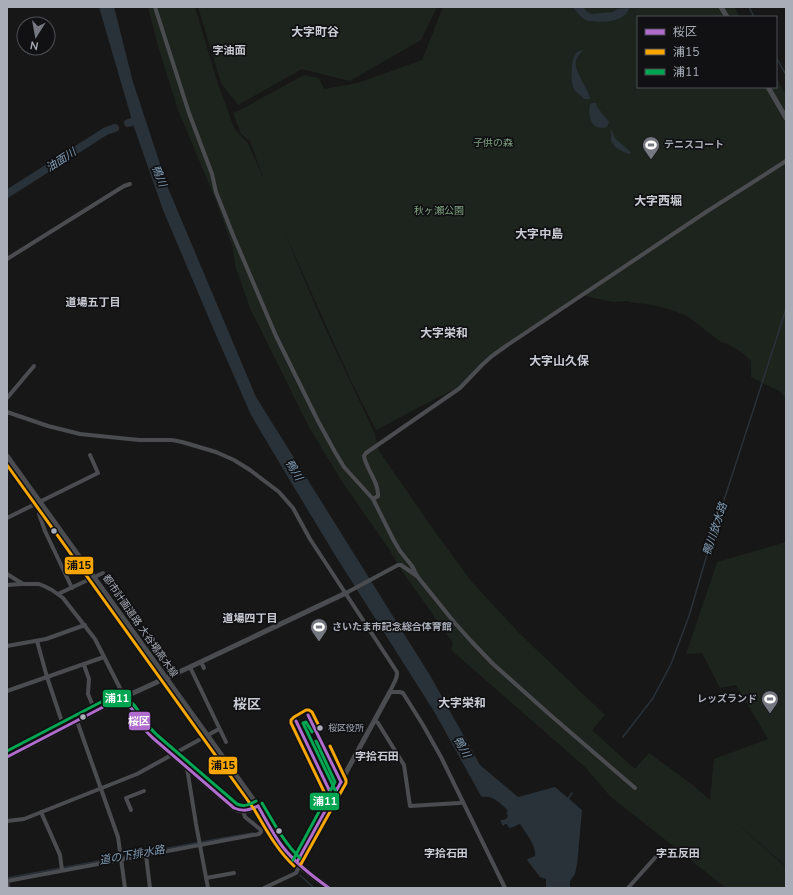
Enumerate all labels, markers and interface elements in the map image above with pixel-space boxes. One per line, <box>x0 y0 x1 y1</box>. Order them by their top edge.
north arrow <box>16 16 56 56</box>
legend <box>637 16 777 88</box>
district label: 大字町谷 <box>291 24 339 40</box>
text: 桜区 <box>673 24 697 40</box>
text: N <box>29 37 40 53</box>
district label: 字油面 <box>213 43 246 58</box>
text: 浦15 <box>673 44 699 60</box>
text: 浦11 <box>673 64 699 80</box>
sports icon: テニスコート <box>641 135 661 160</box>
park label: 子供の森 <box>473 136 513 150</box>
place label: テニスコート <box>664 138 724 152</box>
water label: 油面川 <box>43 144 80 175</box>
water label: 鴨川 <box>148 163 170 190</box>
district label: 大字西堀 <box>634 193 682 209</box>
park label: 秋ヶ瀬公園 <box>414 204 464 218</box>
district label: 大字中島 <box>515 226 563 242</box>
district label: 道場五丁目 <box>66 295 121 310</box>
district label: 大字栄和 <box>420 325 468 341</box>
district label: 大字山久保 <box>529 353 589 369</box>
water label: 鴨川 <box>282 457 307 484</box>
water label: 鴨川放水路 <box>699 500 731 557</box>
unlabelled marker <box>49 526 59 536</box>
line badge: 浦15 <box>64 556 94 575</box>
text: 浦15 <box>67 558 91 573</box>
street label: 都市計画道路 大谷場高木線 <box>99 572 181 680</box>
district label: 道場四丁目 <box>223 611 278 626</box>
sports icon: さいたま市記念総合体育館 <box>309 617 329 642</box>
place label: さいたま市記念総合体育館 <box>332 620 452 634</box>
line badge: 浦11 <box>102 689 132 708</box>
sports icon: レッズランド <box>760 689 780 714</box>
text: 浦11 <box>105 691 129 706</box>
place label: レッズランド <box>697 692 757 706</box>
district label: 桜区 <box>233 695 261 714</box>
district label: 大字栄和 <box>438 695 486 711</box>
line badge: 桜区 <box>128 711 151 731</box>
unlabelled marker <box>78 712 88 722</box>
text: 桜区 <box>128 714 150 729</box>
place label: 桜区役所 <box>328 722 364 734</box>
marker: 桜区役所 <box>315 723 325 733</box>
water label: 鴨川 <box>450 734 474 761</box>
district label: 字拾石田 <box>355 749 399 764</box>
line badge: 浦15 <box>208 756 238 775</box>
text: 浦15 <box>211 758 235 773</box>
line badge: 浦11 <box>309 792 340 811</box>
text: 浦11 <box>313 794 337 809</box>
unlabelled marker <box>274 826 284 836</box>
water label: 道の下排水路 <box>98 842 167 868</box>
district label: 字拾石田 <box>424 846 468 861</box>
district label: 字五反田 <box>656 846 700 861</box>

